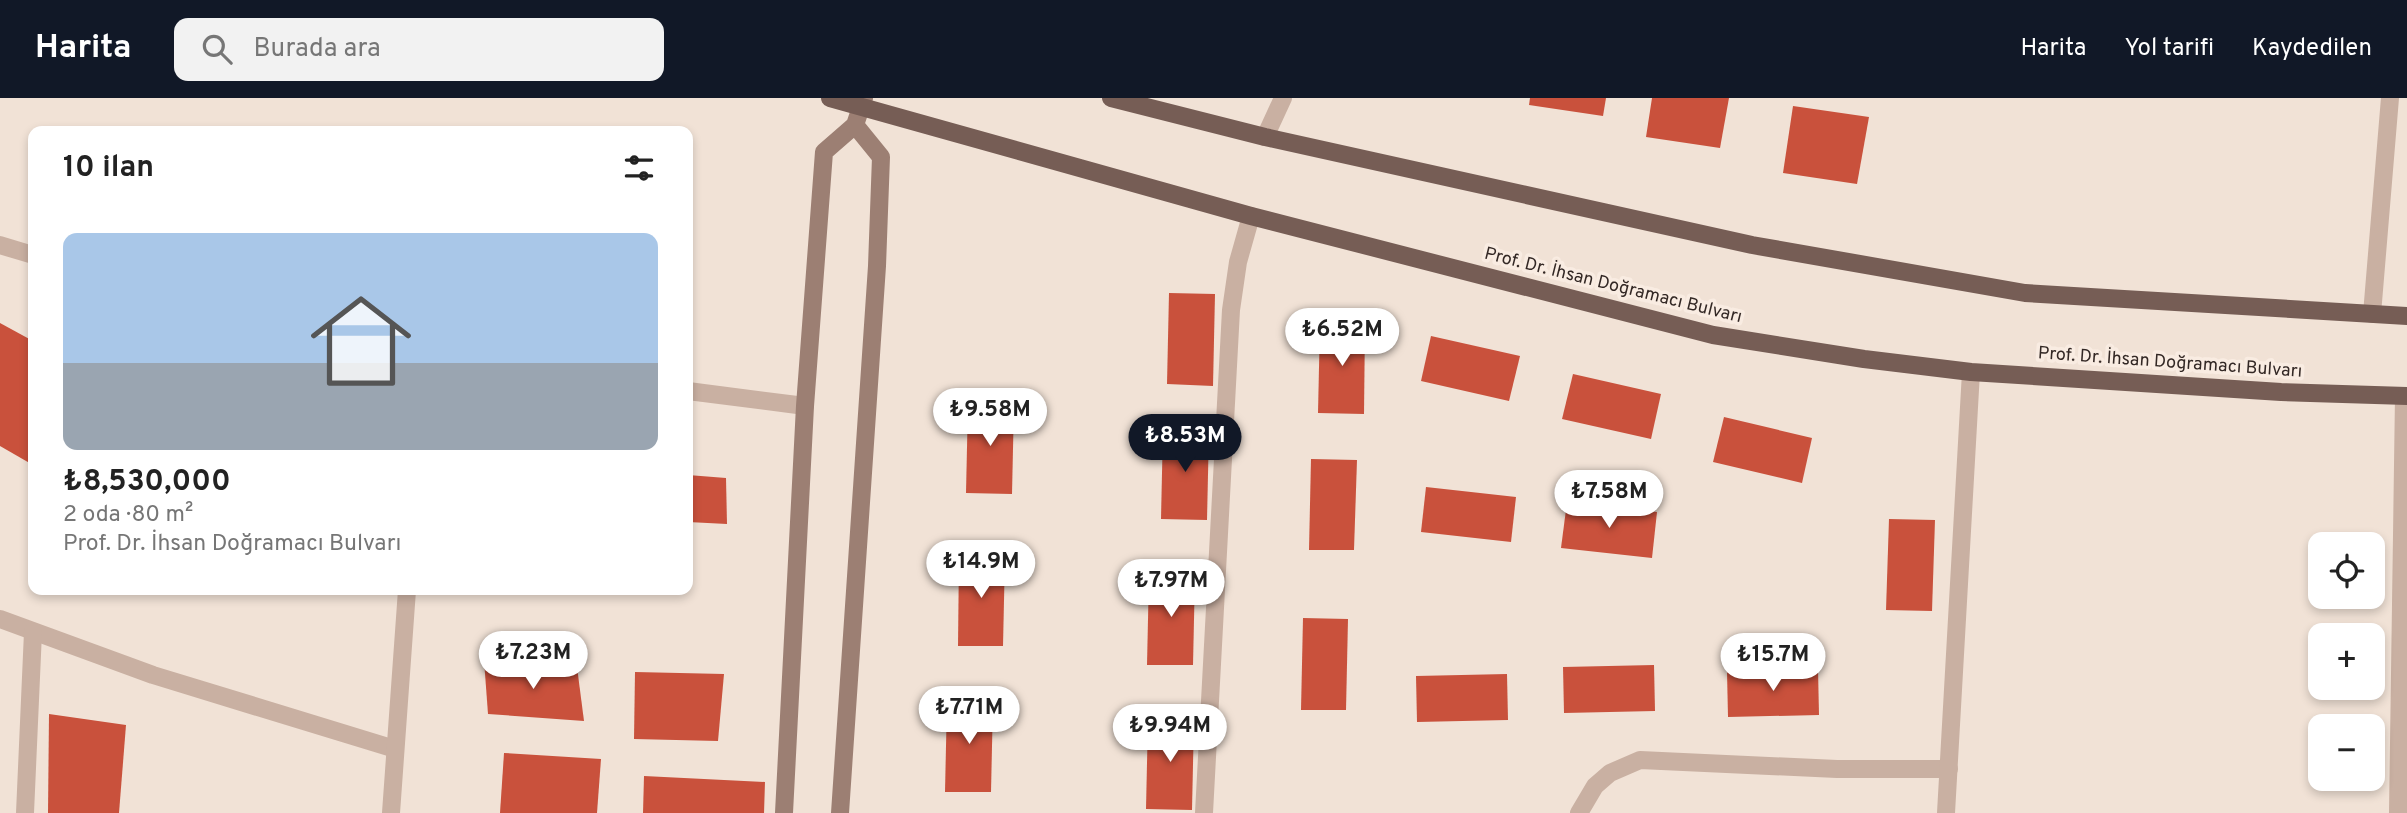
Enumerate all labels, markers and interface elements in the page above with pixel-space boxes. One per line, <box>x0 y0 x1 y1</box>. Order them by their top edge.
search box <box>174 18 664 81</box>
text: Harita <box>35 28 132 70</box>
icon: search <box>198 30 236 68</box>
text: Burada ara <box>254 33 381 66</box>
text: Harita <box>2021 34 2086 64</box>
text: Yol tarifi <box>2124 34 2214 64</box>
text: Kaydedilen <box>2252 34 2372 64</box>
icon: filters <box>620 149 658 187</box>
text: 10 ilan <box>63 150 154 187</box>
street label: Prof. Dr. İhsan Doğramacı Bulvarı <box>1482 241 1745 329</box>
icon: home <box>298 278 424 404</box>
pin: ₺6.52M <box>1285 308 1399 368</box>
text: ₺6.52M <box>1301 316 1383 345</box>
street label: Prof. Dr. İhsan Doğramacı Bulvarı <box>2037 340 2303 384</box>
pin: ₺9.58M <box>933 388 1047 448</box>
text: ₺9.58M <box>949 396 1031 425</box>
pin: ₺8.53M <box>1128 414 1242 474</box>
text: ₺8.53M <box>1144 422 1226 451</box>
text: ₺8,530,000 <box>63 464 231 501</box>
pin: ₺7.58M <box>1552 470 1666 530</box>
text: ₺7.58M <box>1570 478 1648 507</box>
text: 2 oda · 80 m² <box>63 501 193 530</box>
text: Prof. Dr. İhsan Doğramacı Bulvarı <box>63 530 401 559</box>
map controls <box>2308 532 2385 791</box>
button: locate <box>2308 532 2385 609</box>
pin: ₺14.9M <box>924 540 1038 600</box>
text: ₺14.9M <box>942 548 1020 577</box>
pin: ₺7.97M <box>1114 560 1228 619</box>
text: ₺7.97M <box>1134 567 1208 596</box>
button: + <box>2308 623 2385 700</box>
pin: ₺7.23M <box>476 632 590 691</box>
pin: ₺15.7M <box>1716 634 1830 693</box>
text: ₺7.23M <box>495 639 571 668</box>
text: ₺15.7M <box>1737 641 1809 670</box>
pin: ₺7.71M <box>912 686 1026 746</box>
text: ₺7.71M <box>935 694 1003 723</box>
pin: ₺9.94M <box>1113 704 1227 764</box>
text: ₺9.94M <box>1129 712 1211 741</box>
button: − <box>2308 714 2385 791</box>

